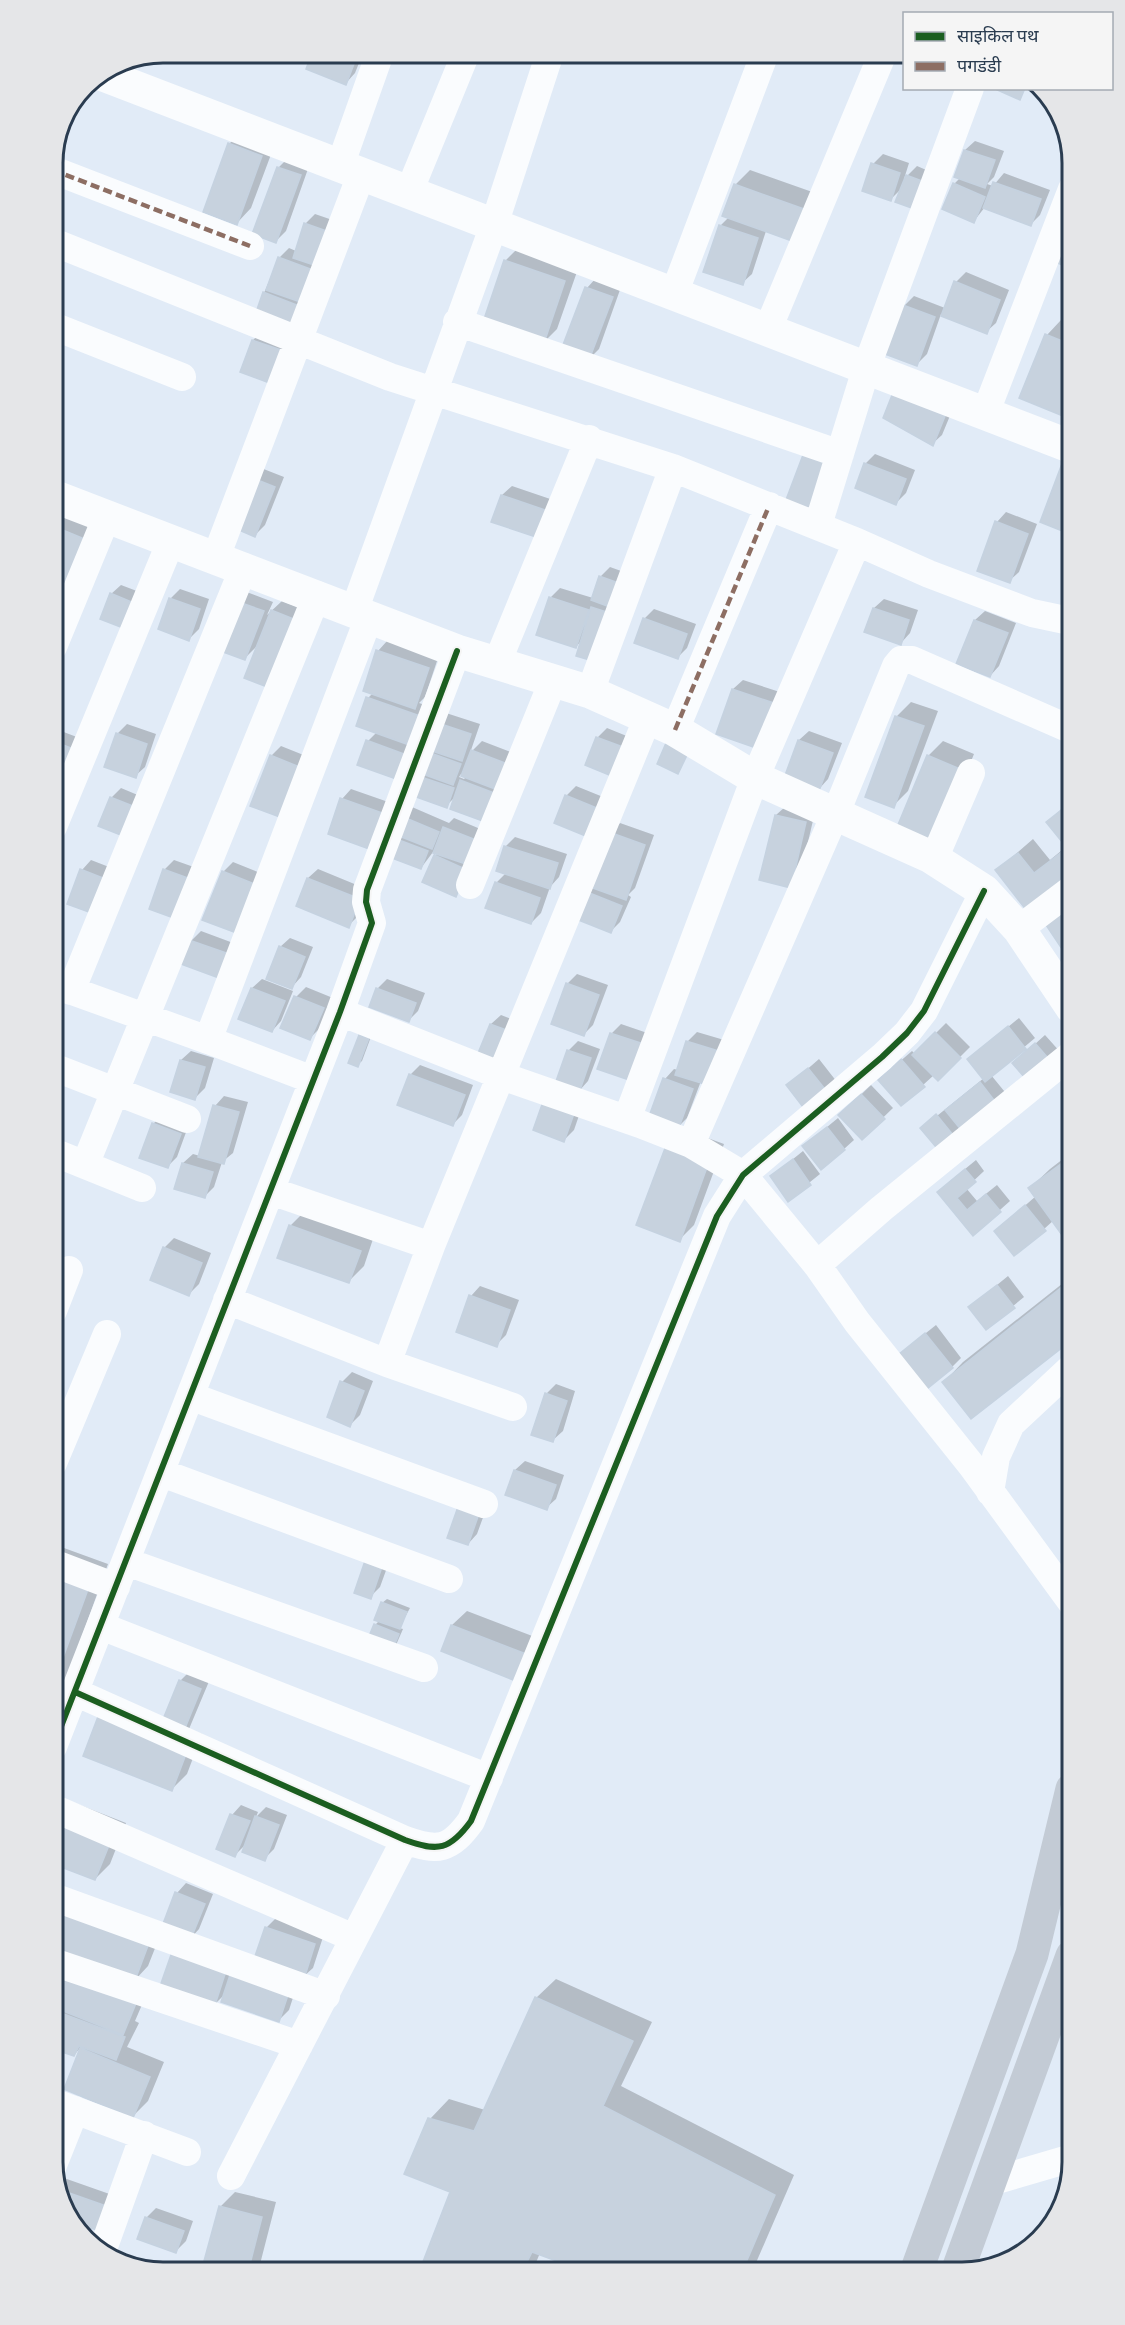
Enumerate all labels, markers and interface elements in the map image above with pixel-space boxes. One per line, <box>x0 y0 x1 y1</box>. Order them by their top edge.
legend <box>903 12 1113 90</box>
text: साइकिल पथ <box>957 24 1039 46</box>
text: पगडंडी <box>957 54 1002 76</box>

